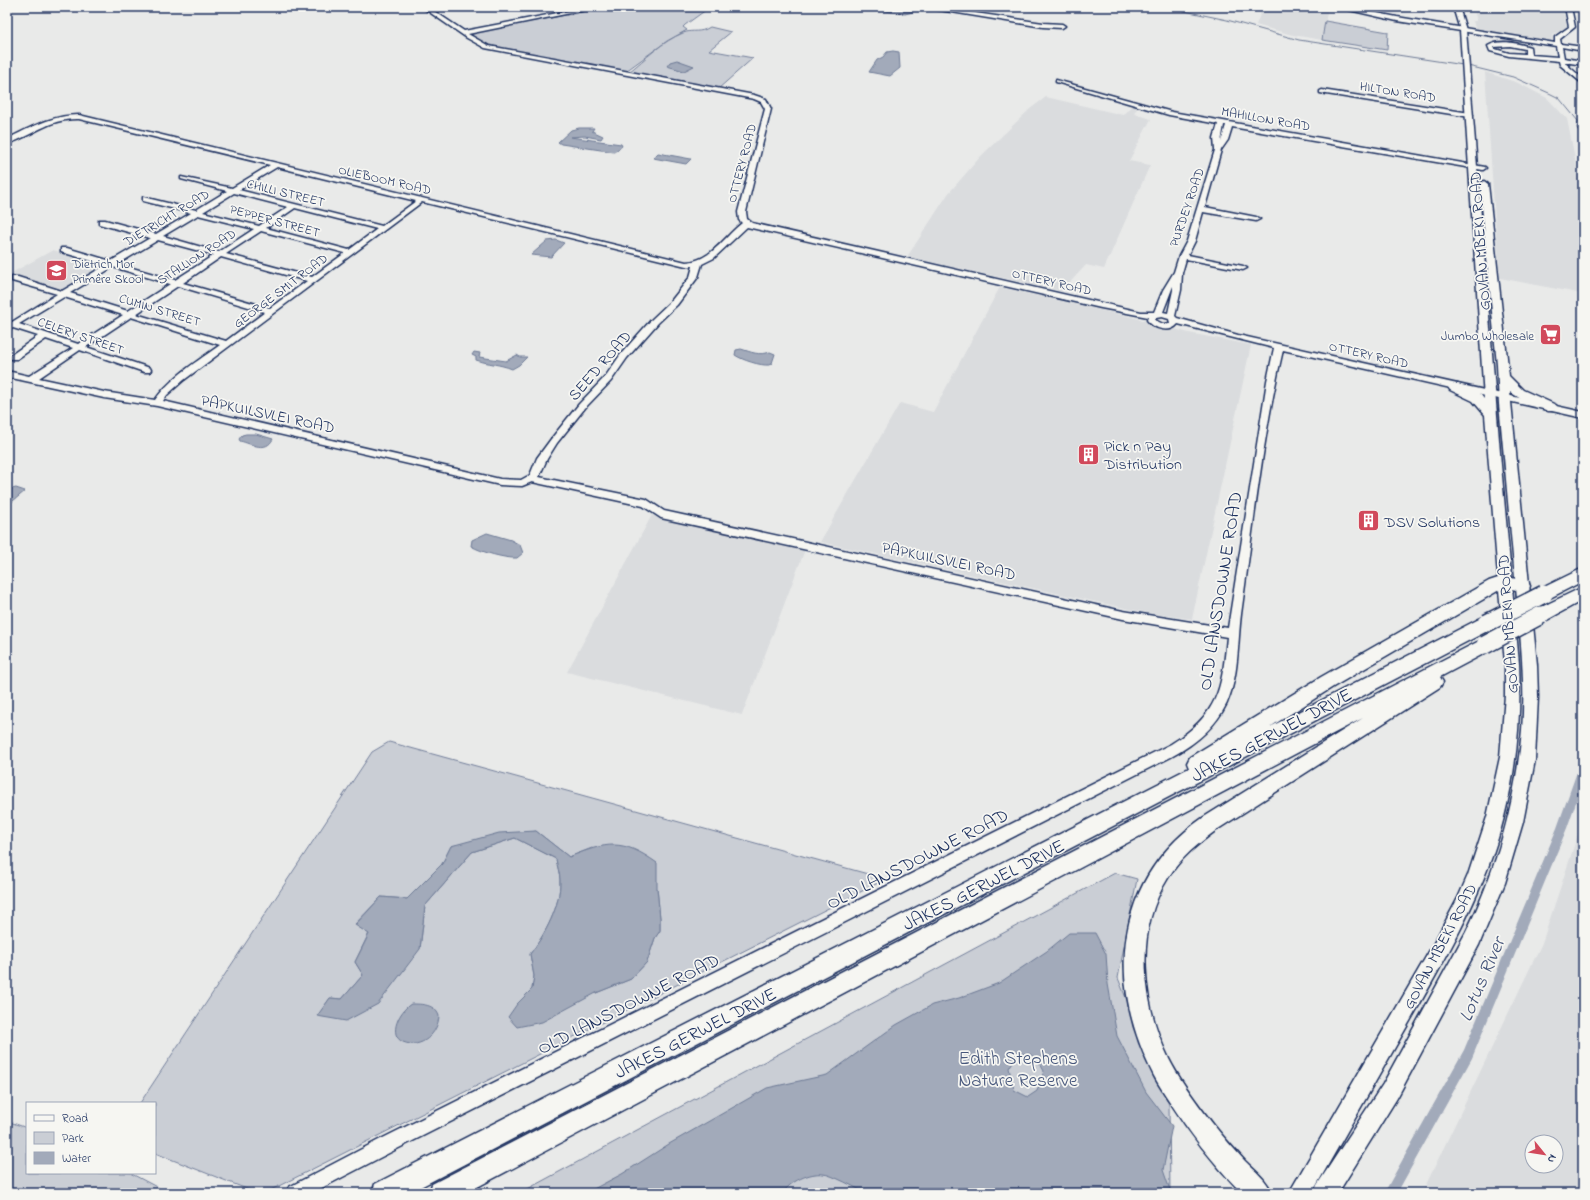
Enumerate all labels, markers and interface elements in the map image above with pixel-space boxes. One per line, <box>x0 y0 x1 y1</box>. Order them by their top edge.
street label: HILTON ROAD <box>1358 77 1437 108</box>
street label: MAHILLON ROAD <box>1220 102 1312 137</box>
street label: OTTERY ROAD <box>723 122 762 205</box>
street label: OLIEBOOM ROAD <box>336 161 433 200</box>
street label: PURDEY ROAD <box>1165 166 1210 249</box>
street label: GOVAN MBEKI ROAD <box>1464 171 1498 311</box>
street label: CHILLI STREET <box>245 175 327 212</box>
street label: DIETRICHT ROAD <box>119 185 213 252</box>
street label: PEPPER STREET <box>227 200 322 243</box>
street label: STALLION ROAD <box>154 225 240 290</box>
street label: GEORGE SMIT ROAD <box>230 249 332 333</box>
place label: Dietrich Mor Primêre Skool <box>71 255 144 289</box>
school or university icon: Dietrich Mor Primêre Skool <box>44 257 70 283</box>
street label: OTTERY ROAD <box>1010 264 1093 301</box>
street label: CUMIN STREET <box>116 289 203 332</box>
street label: CELERY STREET <box>35 313 127 360</box>
supermarket icon: Jumbo Wholesale <box>1537 322 1563 348</box>
street label: SEED ROAD <box>563 326 638 407</box>
place label: Jumbo Wholesale <box>1441 327 1534 346</box>
street label: OTTERY ROAD <box>1327 337 1410 374</box>
street label: PAPKUILSVLEI ROAD <box>198 389 337 441</box>
place label: Pick n Pay Distribution <box>1103 435 1182 477</box>
building icon: Pick n Pay Distribution <box>1075 441 1101 467</box>
street label: OLD LANSDOWNE ROAD <box>1192 490 1251 693</box>
building icon: DSV Solutions <box>1356 508 1382 534</box>
place label: DSV Solutions <box>1383 511 1480 535</box>
street label: PAPKUILSVLEI ROAD <box>879 536 1018 588</box>
street label: GOVAN MBEKI ROAD <box>1492 554 1526 694</box>
street label: JAKES GERWEL DRIVE <box>1187 682 1357 790</box>
street label: OLD LANSDOWNE ROAD <box>822 803 1014 918</box>
street label: JAKES GERWEL DRIVE <box>898 834 1070 939</box>
street label: GOVAN MBEKI ROAD <box>1398 880 1484 1014</box>
water label: Lotus River <box>1453 931 1515 1027</box>
street label: OLD LANSDOWNE ROAD <box>533 948 725 1063</box>
street label: JAKES GERWEL DRIVE <box>610 982 782 1087</box>
park label: Edith Stephens Nature Reserve <box>958 1046 1078 1095</box>
legend <box>26 1102 156 1174</box>
text: Road <box>62 1110 88 1128</box>
text: Park <box>62 1130 84 1148</box>
north arrow <box>1524 1134 1564 1174</box>
text: Water <box>62 1150 91 1168</box>
text: N <box>1543 1151 1561 1166</box>

